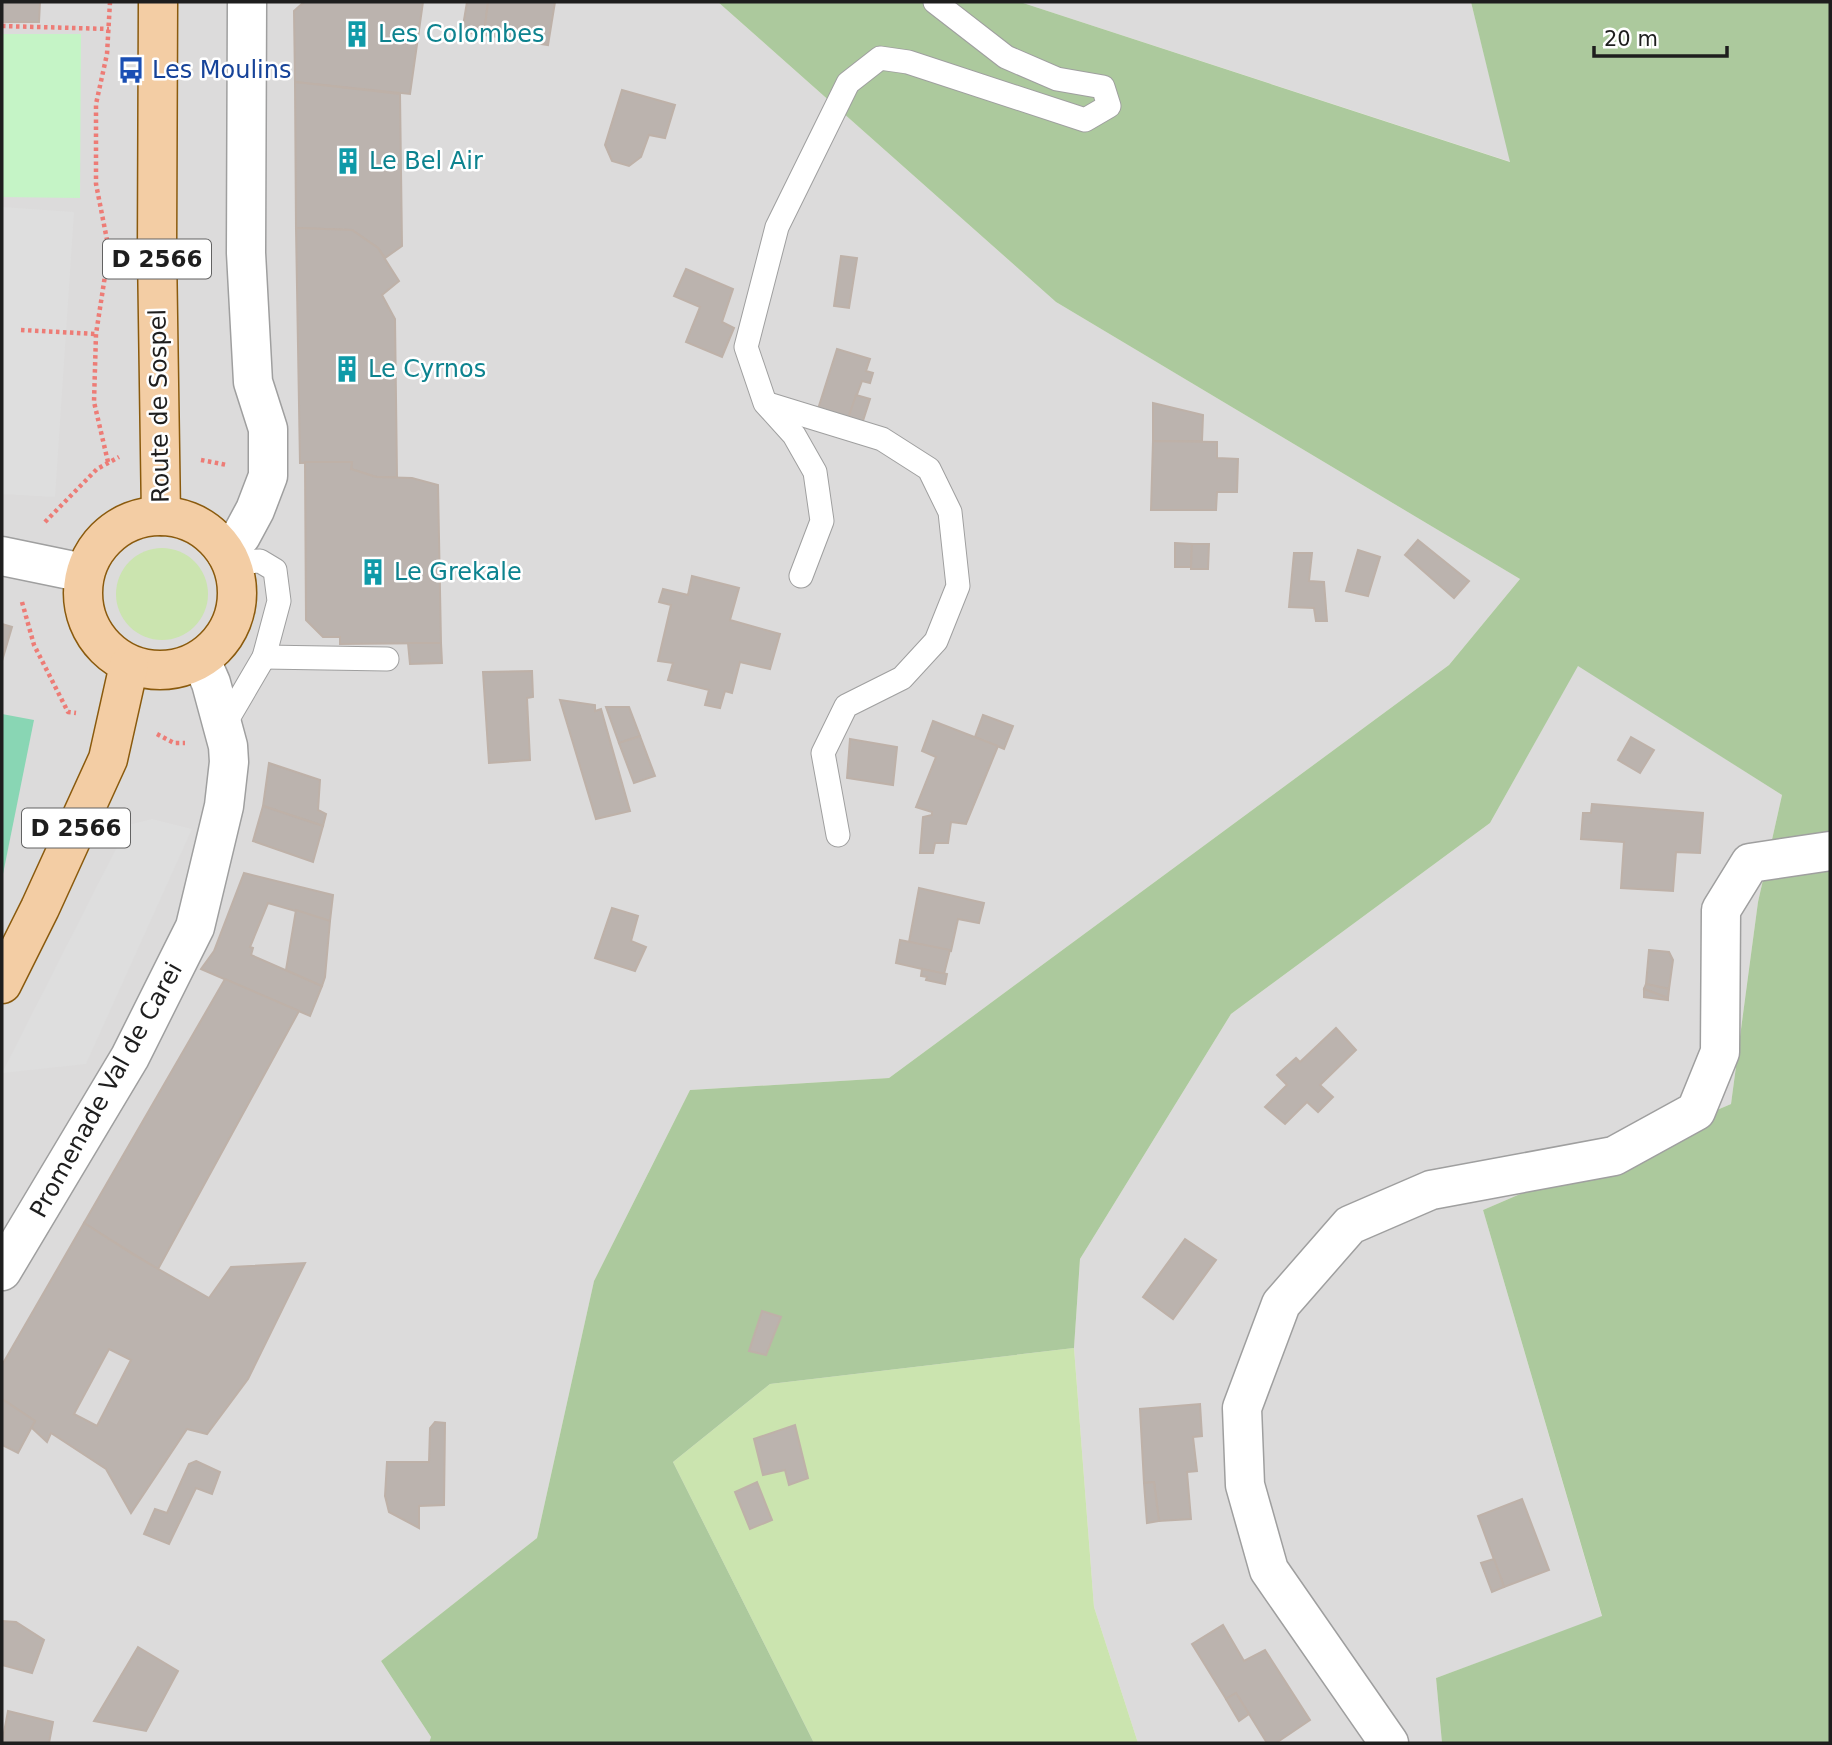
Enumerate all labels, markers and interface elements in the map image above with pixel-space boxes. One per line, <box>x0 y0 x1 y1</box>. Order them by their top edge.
scale bar <box>1594 14 1727 58</box>
building icon: Les Colombes <box>342 19 372 49</box>
place label: Les Colombes <box>378 20 545 48</box>
text: 20 m <box>1604 27 1658 51</box>
bus stop icon: Les Moulins <box>116 55 146 85</box>
place label: Les Moulins <box>152 56 292 84</box>
building icon: Le Bel Air <box>333 146 363 176</box>
place label: Le Bel Air <box>369 147 483 175</box>
road number: D 2566 <box>103 240 211 278</box>
street label: Route de Sospel <box>143 309 175 503</box>
building icon: Le Cyrnos <box>332 354 362 384</box>
place label: Le Cyrnos <box>368 355 486 383</box>
building icon: Le Grekale <box>358 557 388 587</box>
place label: Le Grekale <box>394 558 522 586</box>
road number: D 2566 <box>22 808 130 848</box>
street label: Promenade Val de Carei <box>24 958 188 1222</box>

